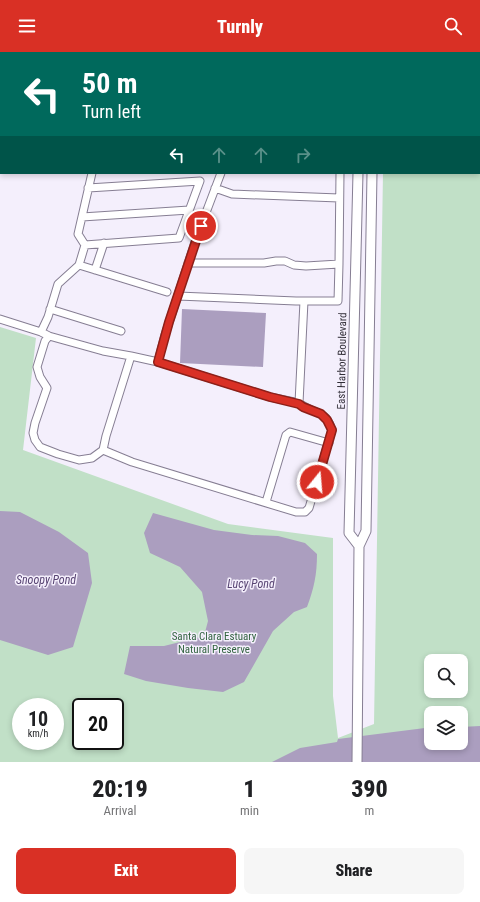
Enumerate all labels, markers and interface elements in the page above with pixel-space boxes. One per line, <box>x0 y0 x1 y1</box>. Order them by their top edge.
icon: menu <box>16 15 38 37</box>
icon: search <box>442 15 464 37</box>
text: Turnly <box>217 16 263 37</box>
text: 50 m <box>82 67 138 100</box>
icon: left <box>16 68 68 120</box>
text: Turn left <box>82 101 141 122</box>
icon: left <box>166 144 188 166</box>
icon: ahead <box>208 144 230 166</box>
icon: ahead <box>250 144 272 166</box>
icon: right <box>292 144 314 166</box>
pin <box>184 209 218 243</box>
icon: arrive <box>190 215 212 237</box>
street label: East Harbor Boulevard <box>335 312 349 410</box>
position arrow <box>296 461 338 503</box>
water label: Snoopy Pond <box>16 573 76 587</box>
water label: Lucy Pond <box>227 577 275 591</box>
park label: Santa Clara Estuary Natural Preserve <box>172 630 257 656</box>
map controls <box>424 654 468 750</box>
button: search <box>424 654 468 698</box>
speed limit sign: 20 <box>72 698 124 750</box>
button: layers <box>424 706 468 750</box>
text: 10 <box>28 707 48 731</box>
text: km/h <box>28 728 48 739</box>
text: 20:19 <box>92 775 148 803</box>
text: 1 <box>243 775 256 803</box>
text: 390 <box>351 775 388 803</box>
text: Arrival <box>103 803 137 818</box>
text: min <box>240 803 259 818</box>
text: m <box>365 803 374 818</box>
button: Exit <box>16 848 236 894</box>
button: Share <box>244 848 464 894</box>

